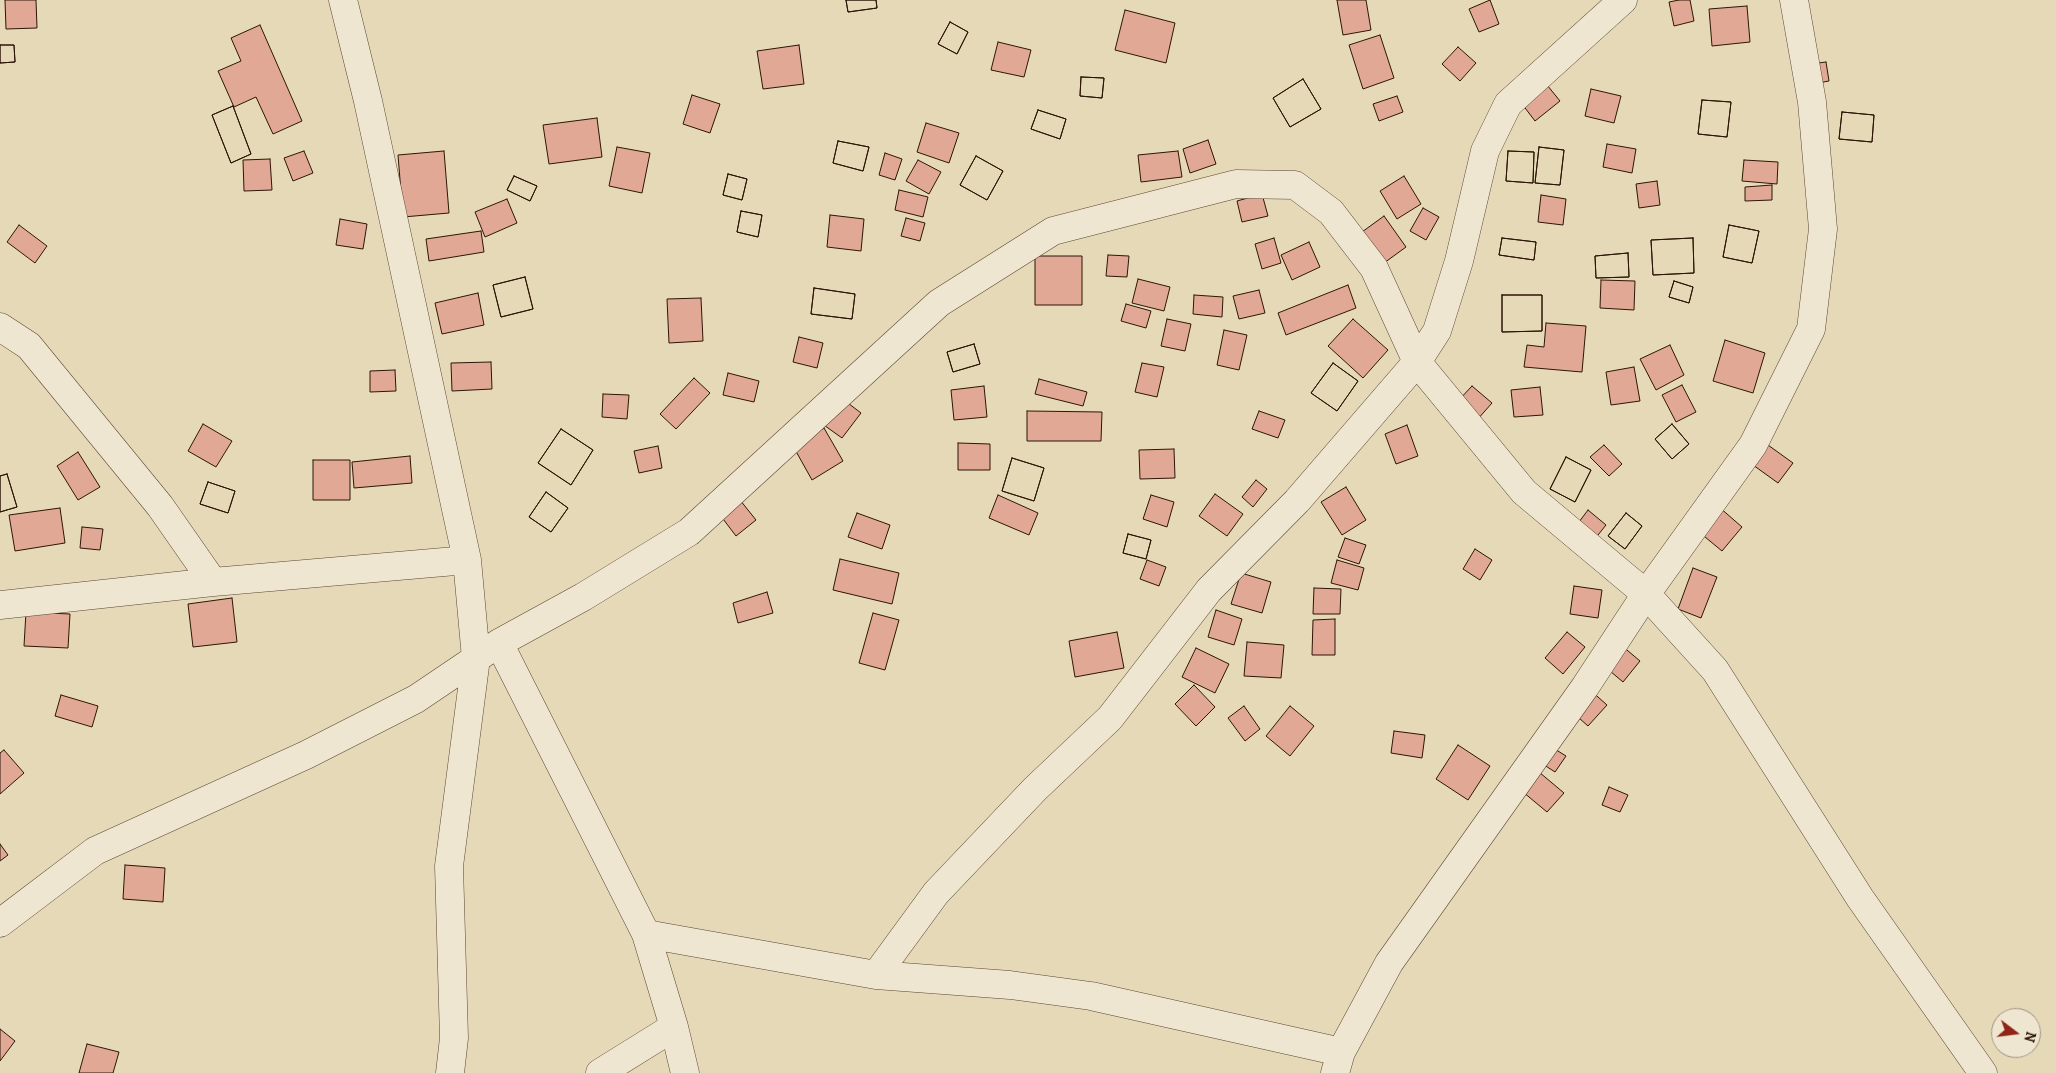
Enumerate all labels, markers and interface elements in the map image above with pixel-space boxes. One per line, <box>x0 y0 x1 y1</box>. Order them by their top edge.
north arrow <box>1991 1008 2041 1058</box>
text: N <box>2020 1029 2041 1044</box>

